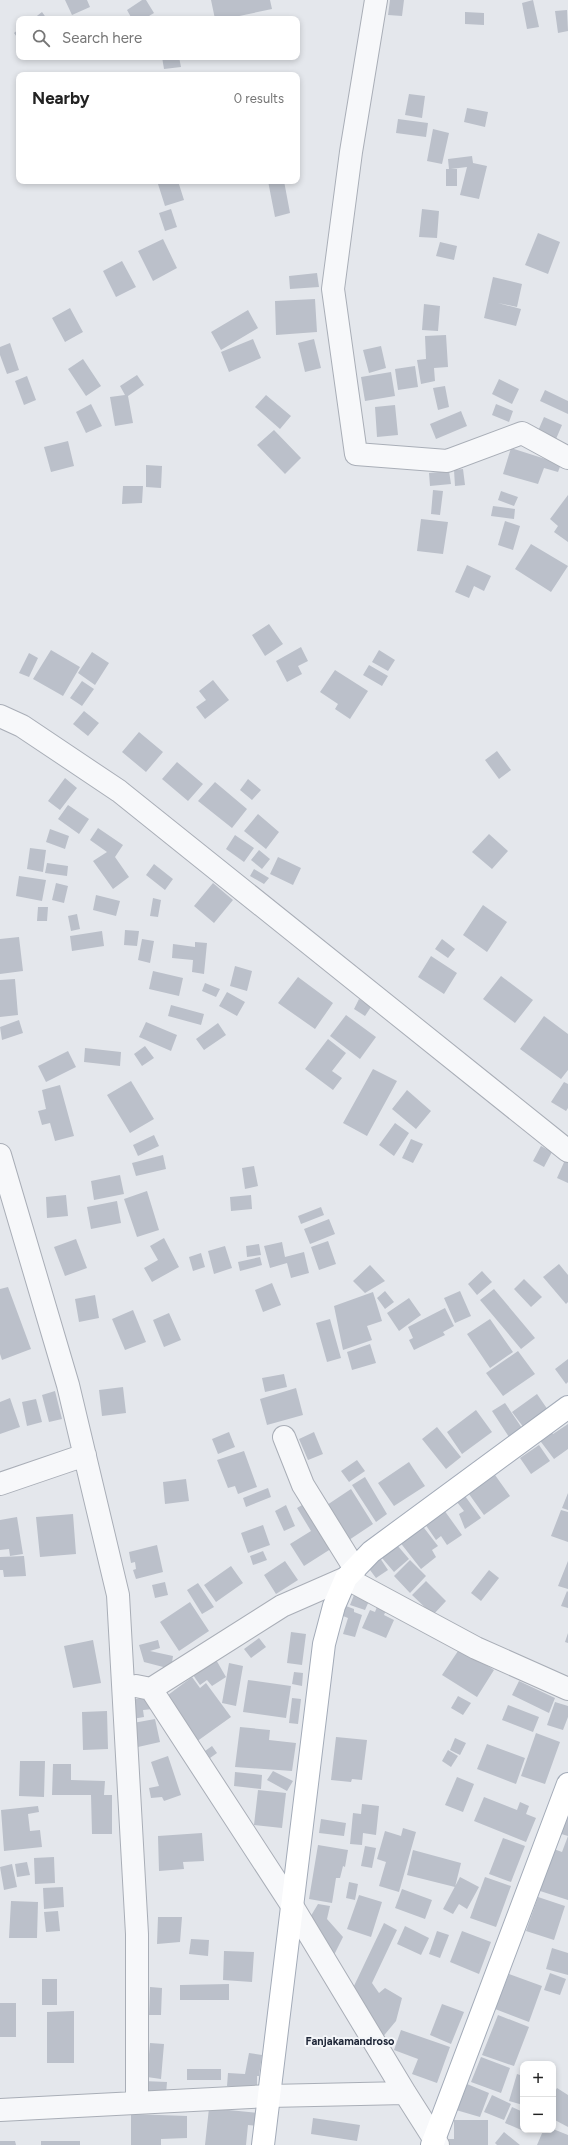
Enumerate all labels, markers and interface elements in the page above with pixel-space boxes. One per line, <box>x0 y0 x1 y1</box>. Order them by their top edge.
search box <box>16 16 300 60</box>
icon: search <box>30 27 52 49</box>
text: Search here <box>62 29 142 47</box>
text: Nearby <box>32 88 90 108</box>
text: 0 results <box>234 91 284 106</box>
district label: Fanjakamandroso <box>305 2035 395 2048</box>
map controls <box>520 2061 556 2133</box>
button: + <box>520 2061 556 2097</box>
button: − <box>520 2097 556 2133</box>

